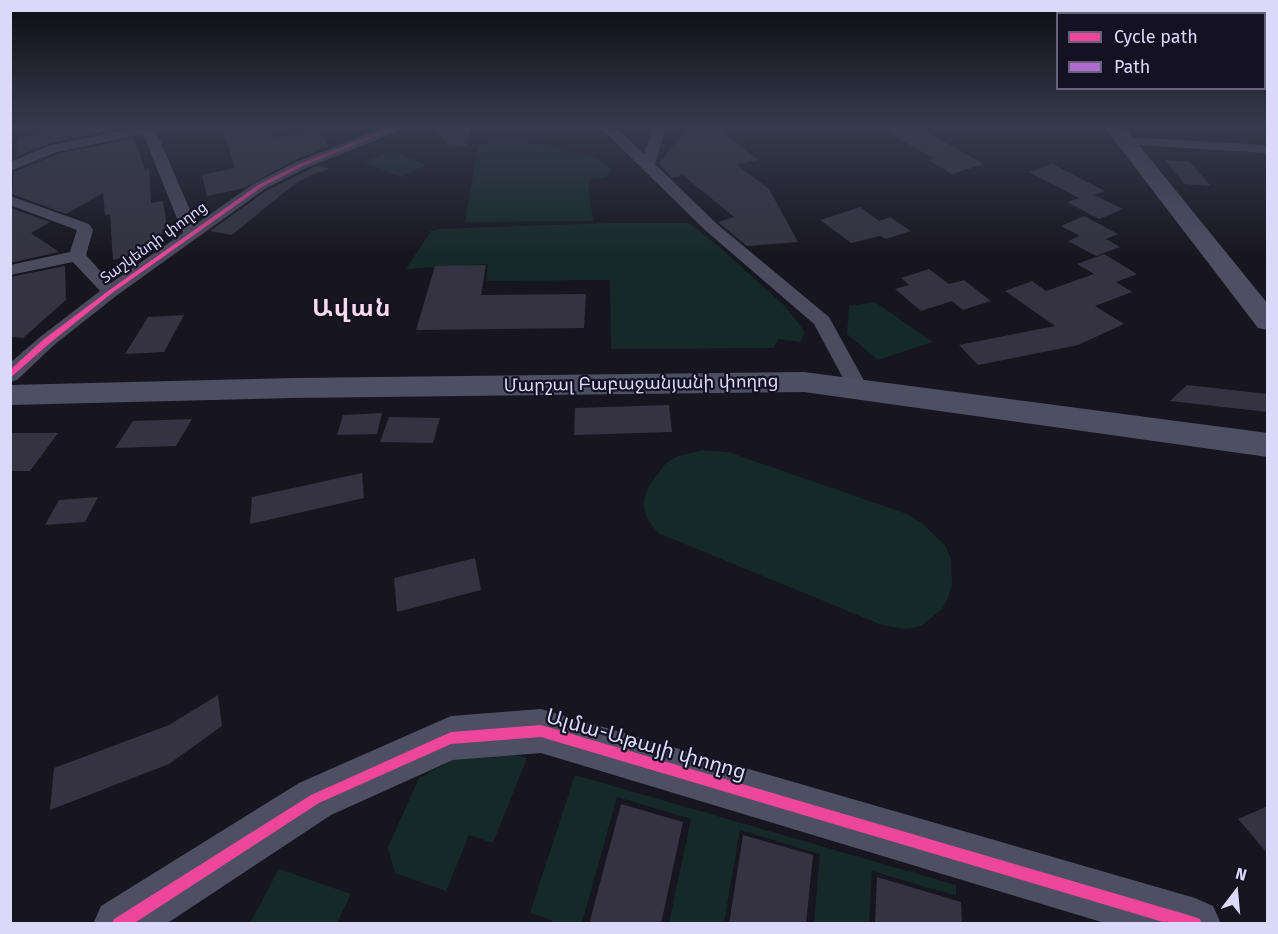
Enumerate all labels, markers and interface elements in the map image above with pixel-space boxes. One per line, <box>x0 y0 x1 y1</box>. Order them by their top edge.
legend <box>1056 12 1266 90</box>
text: Cycle path <box>1114 26 1198 48</box>
text: Path <box>1114 56 1150 78</box>
street label: Տաշկենդի փողոց <box>97 198 211 288</box>
district label: Ավան <box>312 295 392 323</box>
street label: Մարշալ Բաբաջանյանի փողոց <box>503 371 779 397</box>
street label: Ալմա-Աթայի փողոց <box>543 704 749 786</box>
north arrow <box>1206 862 1266 922</box>
text: N <box>1233 864 1249 885</box>

